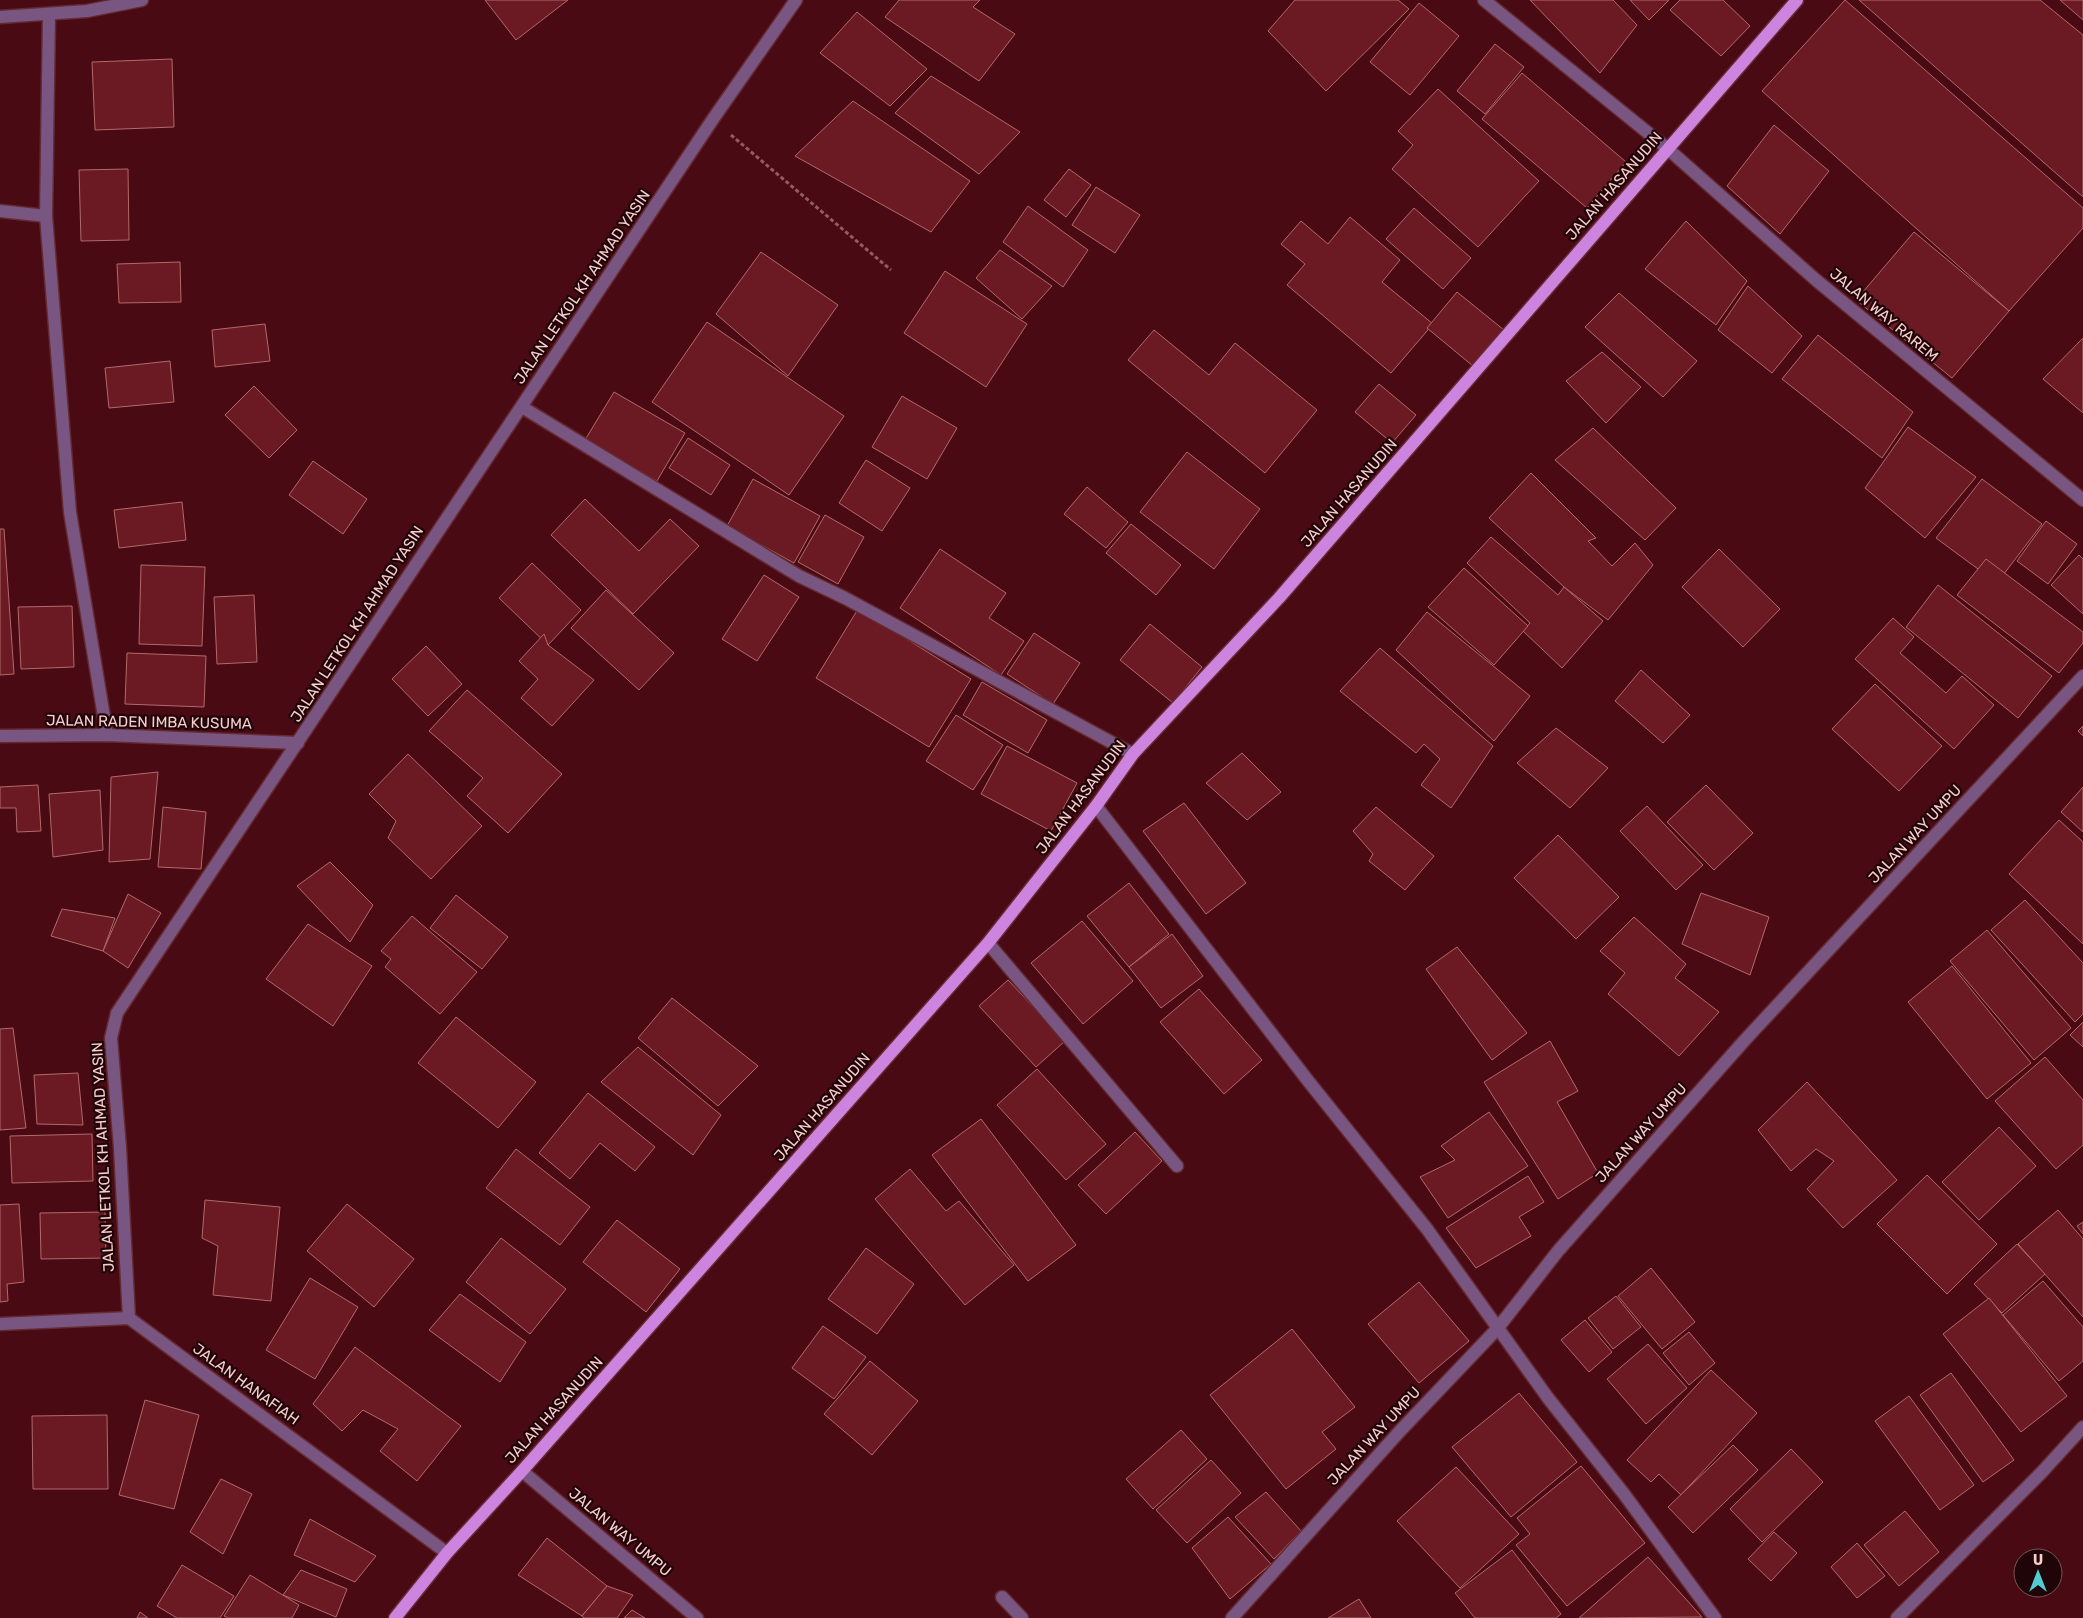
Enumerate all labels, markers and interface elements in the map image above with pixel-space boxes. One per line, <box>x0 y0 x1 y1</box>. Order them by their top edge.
street label: JALAN HASANUDIN <box>1562 128 1666 244</box>
street label: JALAN LETKOL KH AHMAD YASIN <box>510 187 654 387</box>
street label: JALAN WAY RAREM <box>1826 264 1942 366</box>
street label: JALAN HASANUDIN <box>1297 435 1401 551</box>
street label: JALAN LETKOL KH AHMAD YASIN <box>287 523 427 725</box>
street label: JALAN RADEN IMBA KUSUMA <box>46 711 252 733</box>
street label: JALAN HASANUDIN <box>1032 737 1130 857</box>
street label: JALAN WAY UMPU <box>1865 781 1965 887</box>
street label: JALAN LETKOL KH AHMAD YASIN <box>88 1042 118 1272</box>
street label: JALAN HASANUDIN <box>770 1049 874 1165</box>
street label: JALAN WAY UMPU <box>1592 1079 1690 1187</box>
street label: JALAN HANAFIAH <box>189 1339 303 1429</box>
street label: JALAN HASANUDIN <box>501 1353 607 1467</box>
street label: JALAN WAY UMPU <box>1324 1383 1424 1489</box>
street label: JALAN WAY UMPU <box>565 1484 675 1580</box>
north arrow <box>2013 1548 2063 1598</box>
text: U <box>2033 1552 2043 1569</box>

